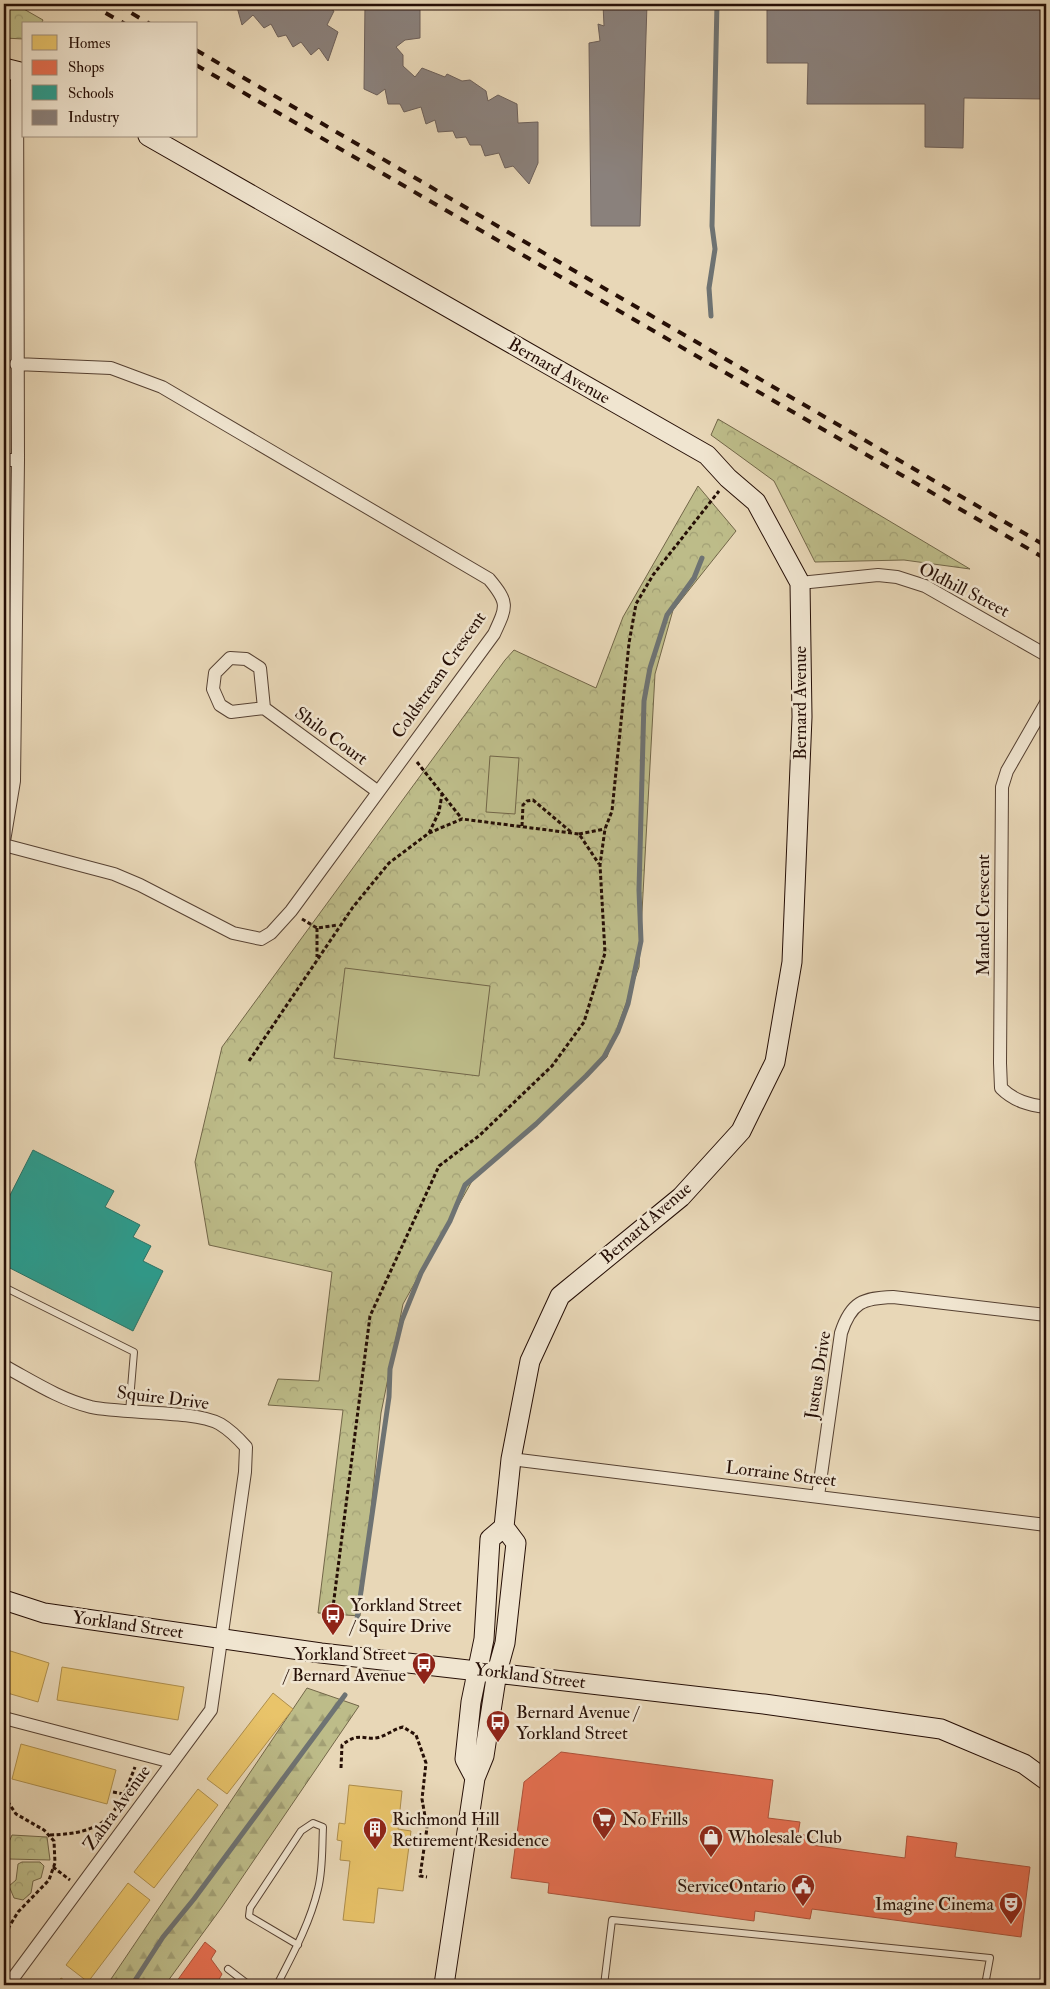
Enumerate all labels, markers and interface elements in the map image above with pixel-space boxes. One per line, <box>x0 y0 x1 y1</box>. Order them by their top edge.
legend <box>22 22 198 138</box>
text: Homes <box>68 34 110 53</box>
text: Shops <box>68 58 104 78</box>
text: Schools <box>68 84 114 103</box>
text: Industry <box>68 108 119 127</box>
street label: Bernard Avenue <box>504 333 615 410</box>
street label: Oldhill Street <box>915 557 1013 623</box>
street label: Coldstream Crescent <box>387 607 491 743</box>
street label: Bernard Avenue <box>789 645 812 760</box>
street label: Shilo Court <box>290 702 372 770</box>
street label: Mandel Crescent <box>972 854 995 976</box>
street label: Bernard Avenue <box>595 1177 697 1269</box>
street label: Justus Drive <box>800 1329 836 1422</box>
street label: Squire Drive <box>116 1381 211 1415</box>
street label: Lorraine Street <box>724 1456 838 1492</box>
place label: Yorkland Street / Squire Drive <box>348 1594 462 1638</box>
bus stop icon: Yorkland Street / Squire Drive <box>320 1602 346 1636</box>
street label: Yorkland Street <box>71 1606 185 1644</box>
place label: Yorkland Street / Bernard Avenue <box>281 1643 406 1687</box>
bus stop icon: Yorkland Street / Bernard Avenue <box>411 1651 437 1685</box>
street label: Yorkland Street <box>473 1658 587 1694</box>
place label: Bernard Avenue / Yorkland Street <box>516 1701 641 1745</box>
bus stop icon: Bernard Avenue / Yorkland Street <box>485 1709 511 1743</box>
street label: Zahra Avenue <box>78 1760 156 1855</box>
supermarket icon: No Frills <box>591 1806 617 1840</box>
place label: Richmond Hill Retirement Residence <box>392 1808 549 1852</box>
place label: No Frills <box>622 1808 688 1831</box>
building icon: Richmond Hill Retirement Residence <box>362 1816 388 1850</box>
shop icon: Wholesale Club <box>698 1824 724 1858</box>
place label: Wholesale Club <box>727 1826 842 1849</box>
public building icon: ServiceOntario <box>790 1873 816 1907</box>
place label: ServiceOntario <box>677 1875 786 1898</box>
theatre icon: Imagine Cinema <box>998 1891 1024 1925</box>
place label: Imagine Cinema <box>875 1893 995 1916</box>

